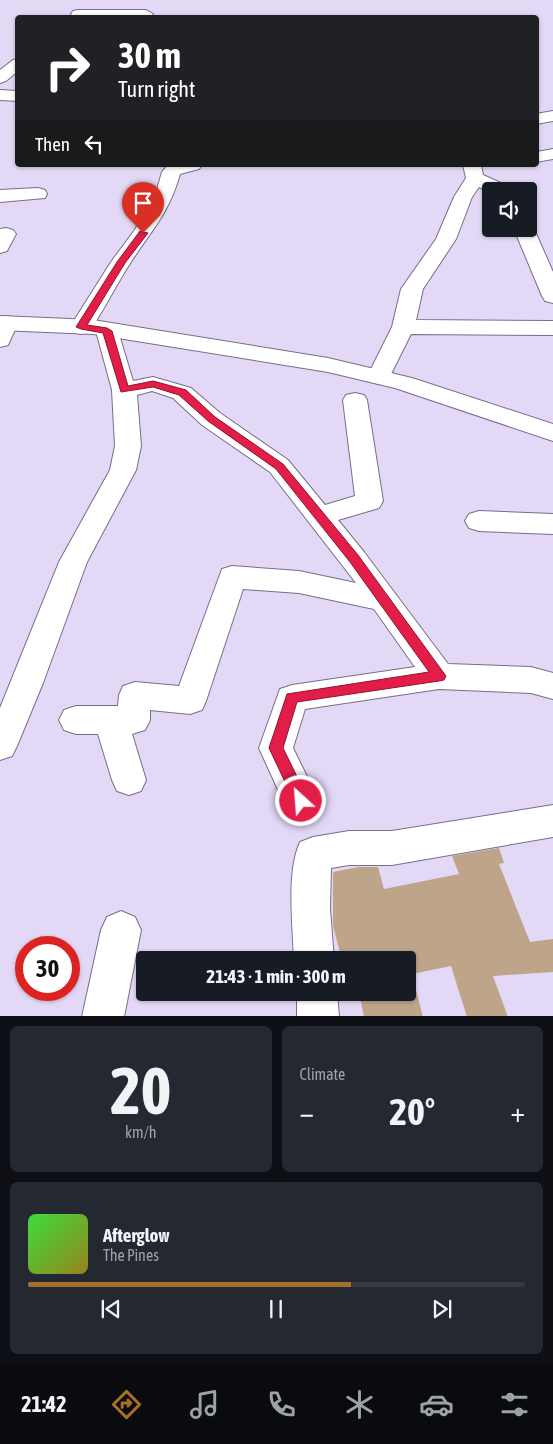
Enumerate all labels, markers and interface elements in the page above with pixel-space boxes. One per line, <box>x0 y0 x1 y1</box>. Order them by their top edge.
icon: right <box>35 35 100 100</box>
text: 30 m <box>118 35 181 75</box>
text: Turn right <box>118 76 195 102</box>
icon: left <box>80 130 108 158</box>
text: Then <box>35 133 70 155</box>
pin <box>122 182 164 233</box>
map controls <box>482 182 537 237</box>
button: sound <box>482 182 537 237</box>
icon: arrive <box>129 189 157 217</box>
position arrow <box>274 774 326 826</box>
speed limit sign: 30 <box>15 936 80 1001</box>
text: 21:43 · 1 min · 300 m <box>206 965 346 987</box>
text: 20 <box>110 1053 171 1128</box>
text: Climate <box>300 1065 345 1083</box>
text: 20° <box>389 1090 435 1133</box>
text: − <box>300 1096 314 1128</box>
text: + <box>510 1096 525 1128</box>
text: km/h <box>125 1123 157 1141</box>
text: Afterglow <box>103 1224 170 1246</box>
text: The Pines <box>103 1246 159 1264</box>
icon: previous <box>97 1295 125 1323</box>
icon: pause <box>262 1295 290 1323</box>
icon: next <box>428 1295 456 1323</box>
icon: directions <box>109 1387 144 1422</box>
icon: music <box>187 1387 222 1422</box>
icon: phone <box>264 1387 299 1422</box>
icon: climate <box>342 1387 377 1422</box>
icon: car <box>419 1387 454 1422</box>
icon: filters <box>497 1387 532 1422</box>
text: 21:42 <box>21 1391 67 1417</box>

